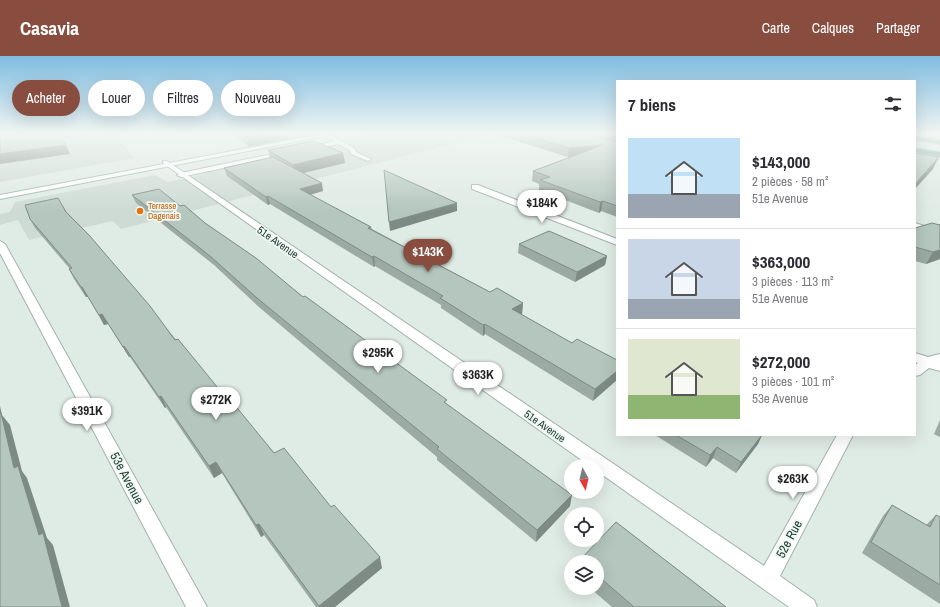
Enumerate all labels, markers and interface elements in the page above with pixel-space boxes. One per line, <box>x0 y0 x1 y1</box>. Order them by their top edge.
text: Casavia <box>20 15 79 41</box>
text: Carte <box>762 19 790 37</box>
text: Calques <box>812 19 854 37</box>
text: Partager <box>876 19 920 37</box>
chip: Acheter <box>12 80 80 116</box>
chip: Louer <box>88 80 145 116</box>
chip: Filtres <box>153 80 213 116</box>
chip: Nouveau <box>221 80 295 116</box>
text: 7 biens <box>628 93 676 116</box>
icon: filters <box>882 93 904 115</box>
text: $143,000 <box>752 150 810 173</box>
icon: home <box>660 154 708 202</box>
text: 2 pièces · 58 m² <box>752 173 828 190</box>
pin: $184K <box>514 190 570 224</box>
text: 51e Avenue <box>752 190 808 207</box>
text: $184K <box>526 194 558 211</box>
place label: Terrasse Dagenais <box>148 200 180 222</box>
marker: Terrasse Dagenais <box>135 206 145 216</box>
street label: 51e Avenue <box>255 223 301 261</box>
pin: $143K <box>400 239 456 273</box>
text: $143K <box>412 243 444 260</box>
text: $363,000 <box>752 250 810 273</box>
icon: home <box>660 255 708 303</box>
text: 3 pièces · 113 m² <box>752 273 834 290</box>
text: 51e Avenue <box>752 290 808 307</box>
pin: $295K <box>350 340 406 374</box>
text: $295K <box>362 344 394 361</box>
text: $272,000 <box>752 350 810 373</box>
icon: home <box>660 355 708 403</box>
pin: $363K <box>450 362 506 396</box>
text: $363K <box>462 366 494 383</box>
text: 3 pièces · 101 m² <box>752 373 834 390</box>
pin: $272K <box>188 387 244 421</box>
text: 53e Avenue <box>752 390 808 407</box>
text: $272K <box>200 391 232 408</box>
pin: $391K <box>59 398 115 432</box>
text: $391K <box>71 402 103 419</box>
street label: 51e Avenue <box>522 407 568 445</box>
street label: 53e Avenue <box>106 449 148 507</box>
north arrow <box>564 459 604 499</box>
map controls <box>564 459 604 595</box>
pin: $263K <box>765 466 821 500</box>
text: $263K <box>777 470 809 487</box>
button: locate <box>564 507 604 547</box>
street label: 52e Rue <box>772 517 806 561</box>
button: layers <box>564 555 604 595</box>

